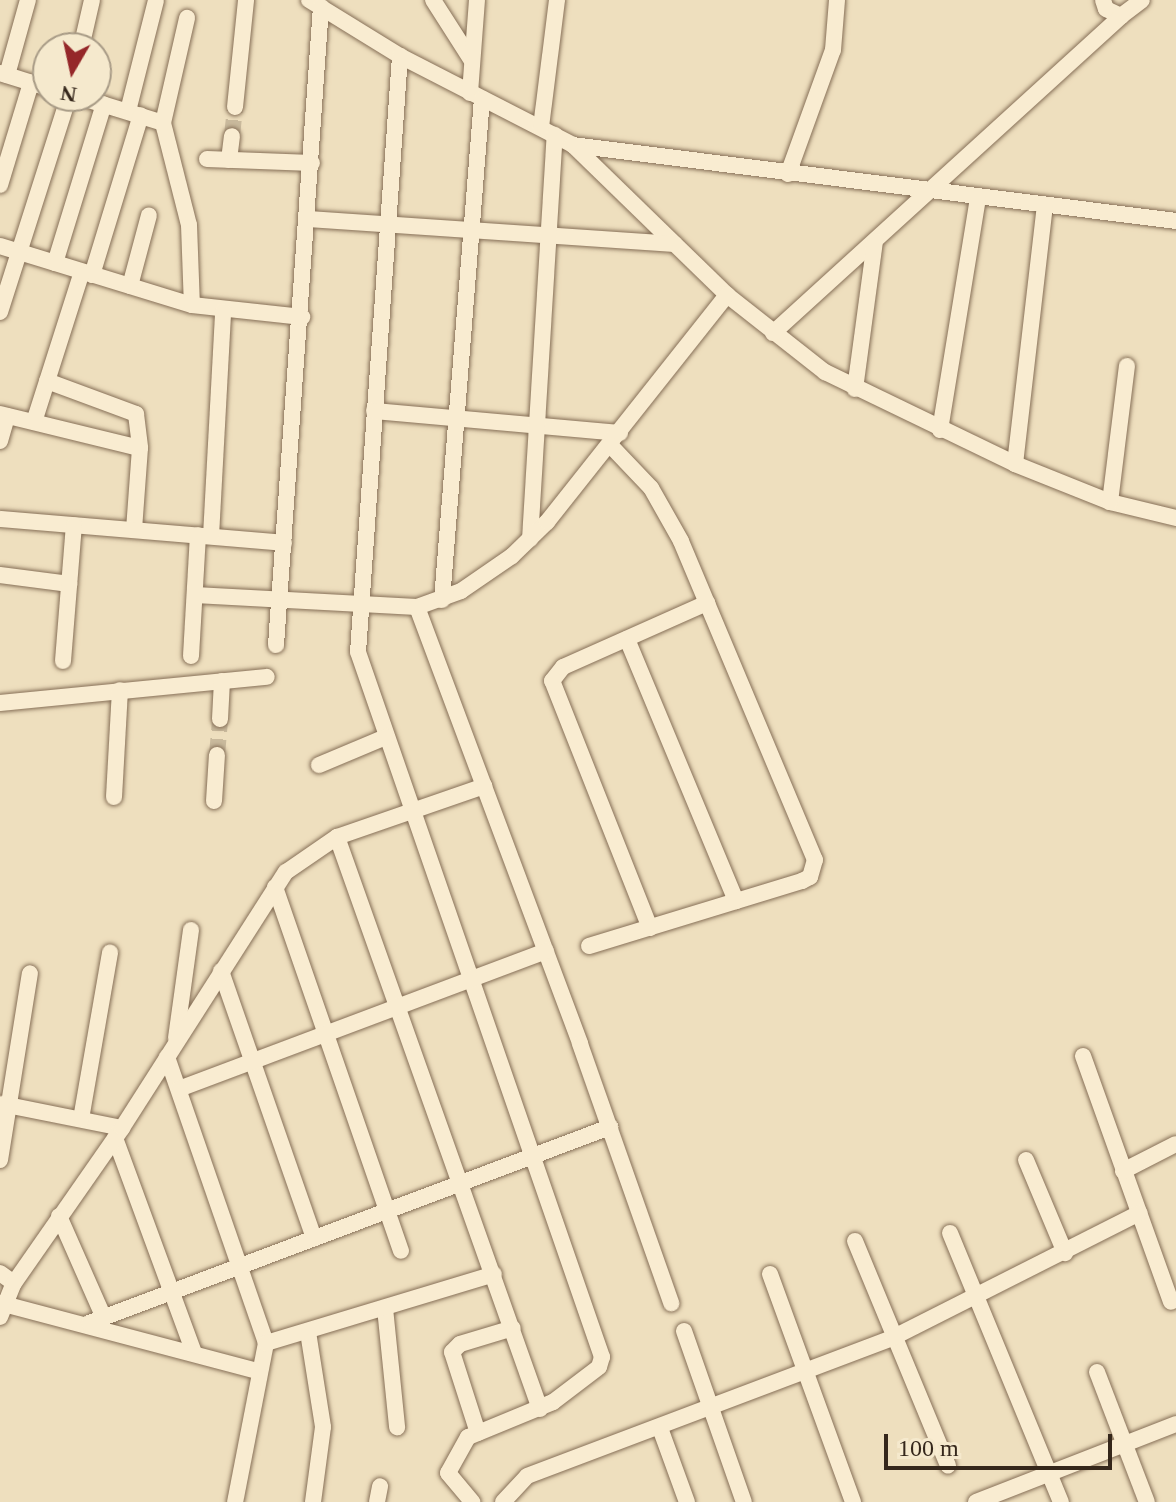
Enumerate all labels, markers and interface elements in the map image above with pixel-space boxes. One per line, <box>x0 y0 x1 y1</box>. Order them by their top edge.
north arrow <box>32 32 112 112</box>
text: N <box>59 81 78 108</box>
scale bar <box>888 1418 1116 1468</box>
text: 100 m <box>898 1435 959 1461</box>

